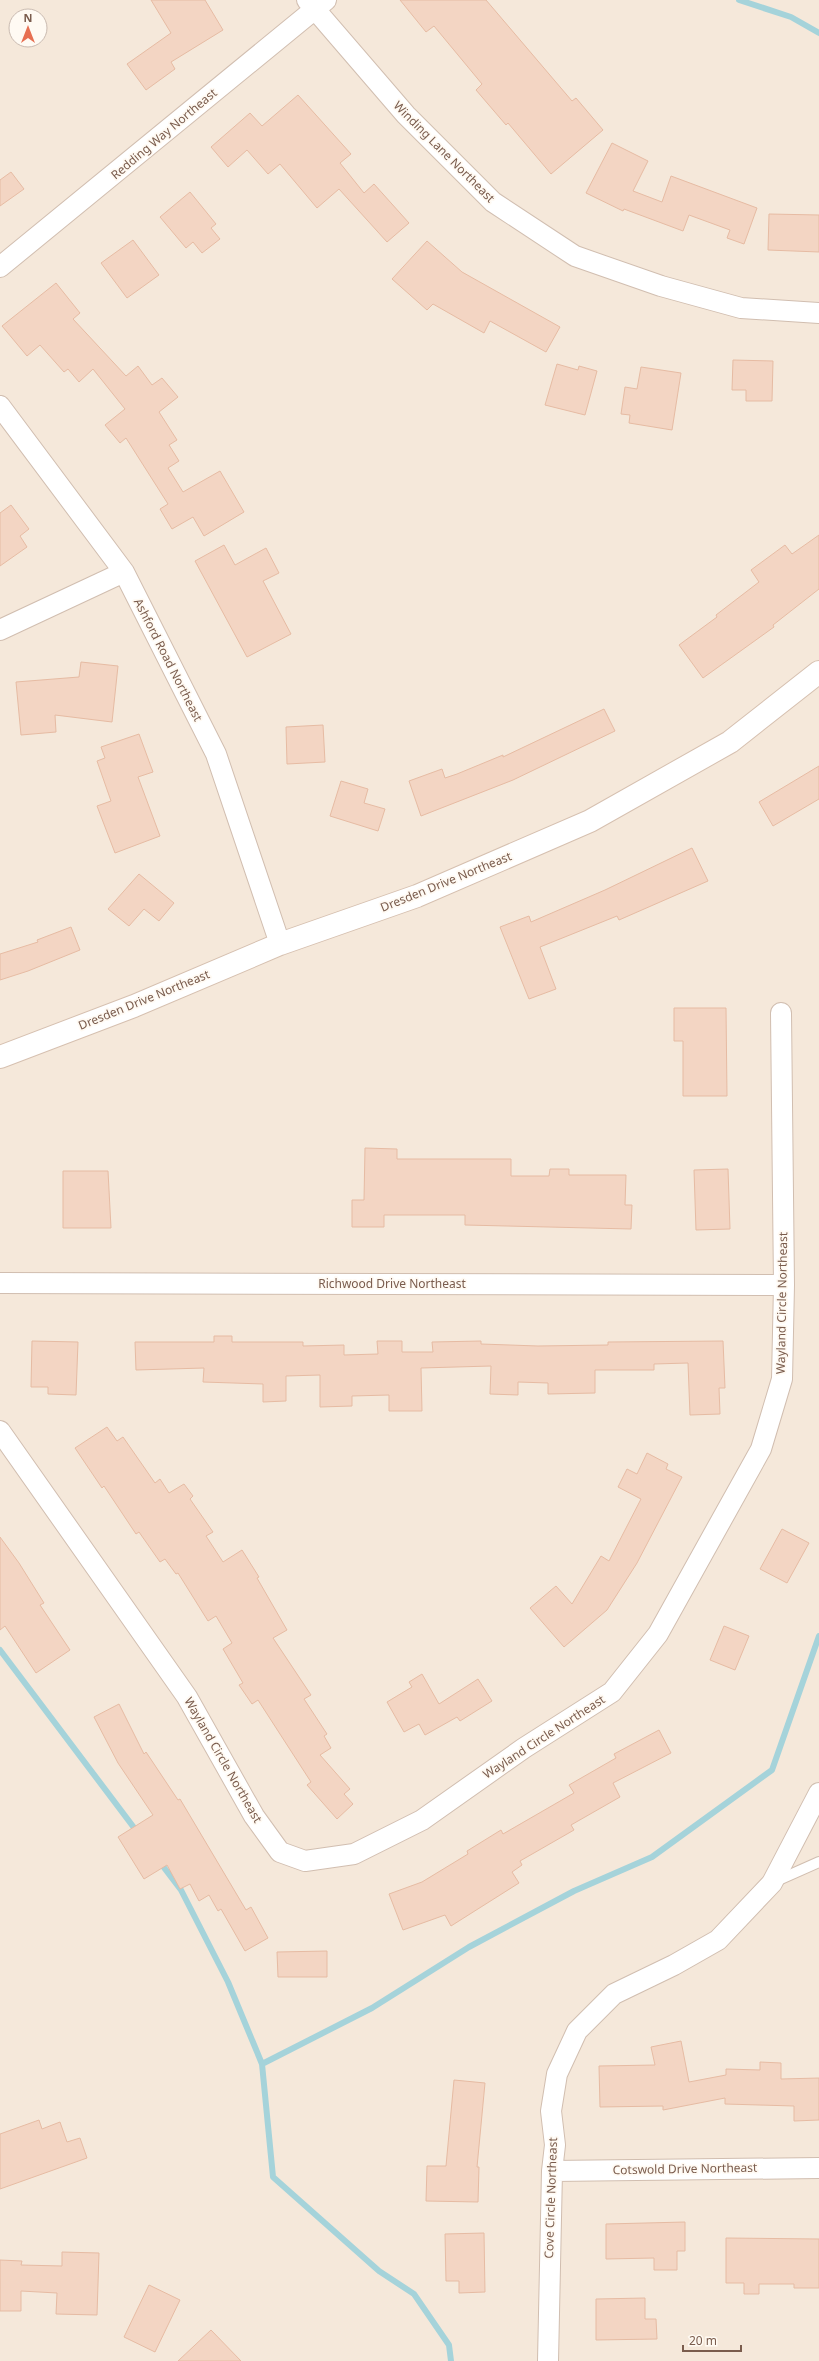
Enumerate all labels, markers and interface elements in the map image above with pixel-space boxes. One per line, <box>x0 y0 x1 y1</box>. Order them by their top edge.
north arrow <box>8 8 48 48</box>
text: N <box>24 10 32 25</box>
street label: Redding Way Northeast <box>107 84 221 183</box>
street label: Winding Lane Northeast <box>390 97 499 207</box>
street label: Ashford Road Northeast <box>130 595 207 725</box>
street label: Dresden Drive Northeast <box>378 847 515 916</box>
street label: Dresden Drive Northeast <box>76 965 213 1034</box>
street label: Wayland Circle Northeast <box>772 1231 791 1374</box>
street label: Richwood Drive Northeast <box>318 1275 466 1292</box>
street label: Wayland Circle Northeast <box>479 1690 609 1782</box>
street label: Wayland Circle Northeast <box>180 1694 267 1826</box>
street label: Cove Circle Northeast <box>540 2136 561 2259</box>
street label: Cotswold Drive Northeast <box>613 2159 758 2178</box>
scale bar <box>683 2327 741 2353</box>
text: 20 m <box>689 2332 717 2349</box>

